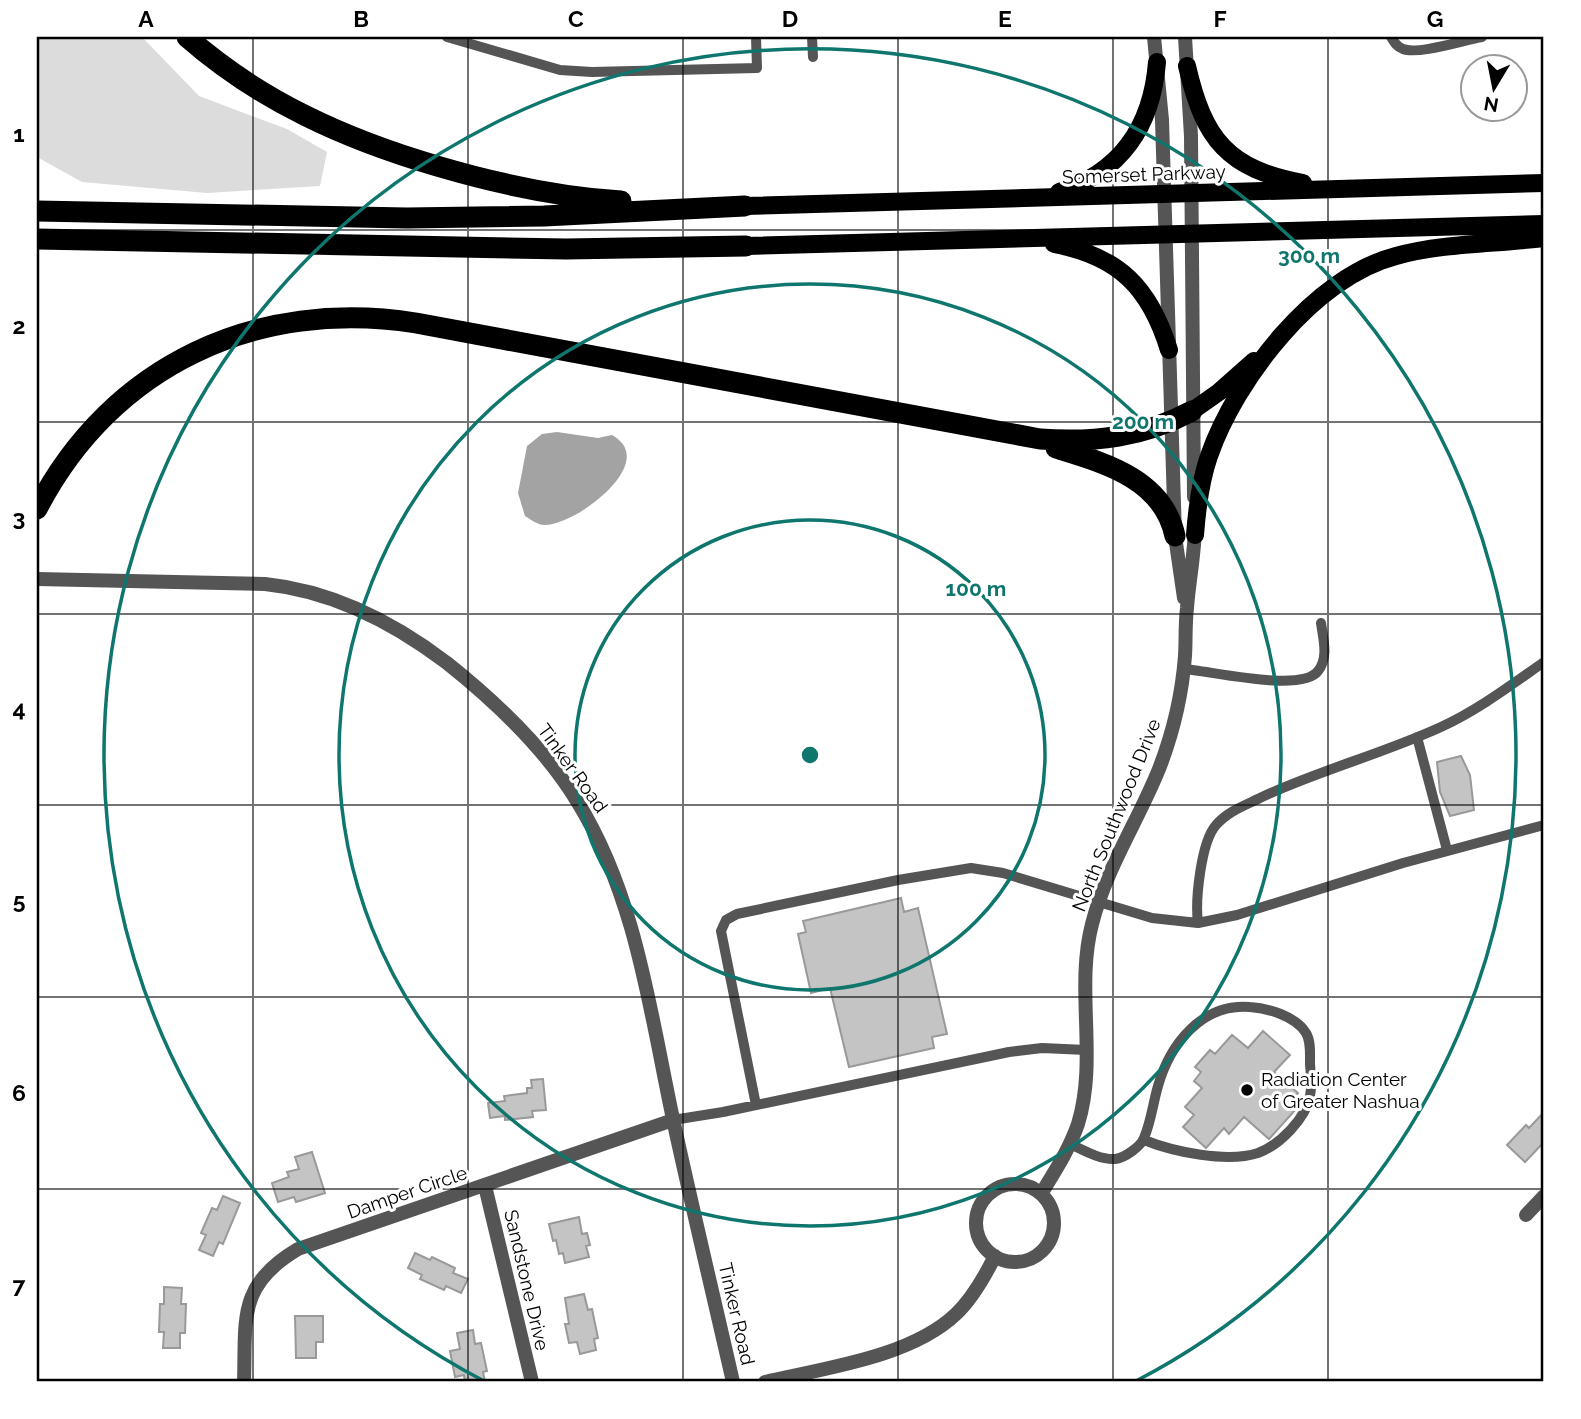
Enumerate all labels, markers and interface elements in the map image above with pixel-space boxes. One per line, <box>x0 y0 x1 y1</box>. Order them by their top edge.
text: A <box>138 5 154 32</box>
text: B <box>353 5 369 32</box>
text: C <box>568 5 584 32</box>
text: D <box>782 5 798 32</box>
text: E <box>998 5 1012 32</box>
text: F <box>1213 5 1227 32</box>
text: G <box>1427 5 1443 32</box>
north arrow <box>1458 52 1528 122</box>
text: N <box>1482 93 1500 117</box>
text: 1 <box>13 120 25 147</box>
street label: Somerset Parkway <box>1062 160 1226 188</box>
text: 300 m <box>1278 243 1340 268</box>
text: 2 <box>13 312 25 339</box>
text: 200 m <box>1112 409 1174 434</box>
text: 3 <box>13 504 25 531</box>
text: 100 m <box>946 576 1006 601</box>
text: 4 <box>12 695 26 722</box>
street label: North Southwood Drive <box>1067 715 1165 915</box>
street label: Tinker Road <box>533 719 613 817</box>
centre of rings <box>798 743 822 767</box>
text: 5 <box>13 887 26 914</box>
place label: Radiation Center of Greater Nashua <box>1261 1068 1420 1112</box>
text: 6 <box>12 1079 26 1106</box>
marker: Radiation Center of Greater Nashua <box>1239 1082 1255 1098</box>
street label: Damper Circle <box>344 1161 470 1223</box>
street label: Sandstone Drive <box>500 1207 554 1353</box>
street label: Tinker Road <box>715 1261 759 1367</box>
text: 7 <box>13 1271 26 1298</box>

